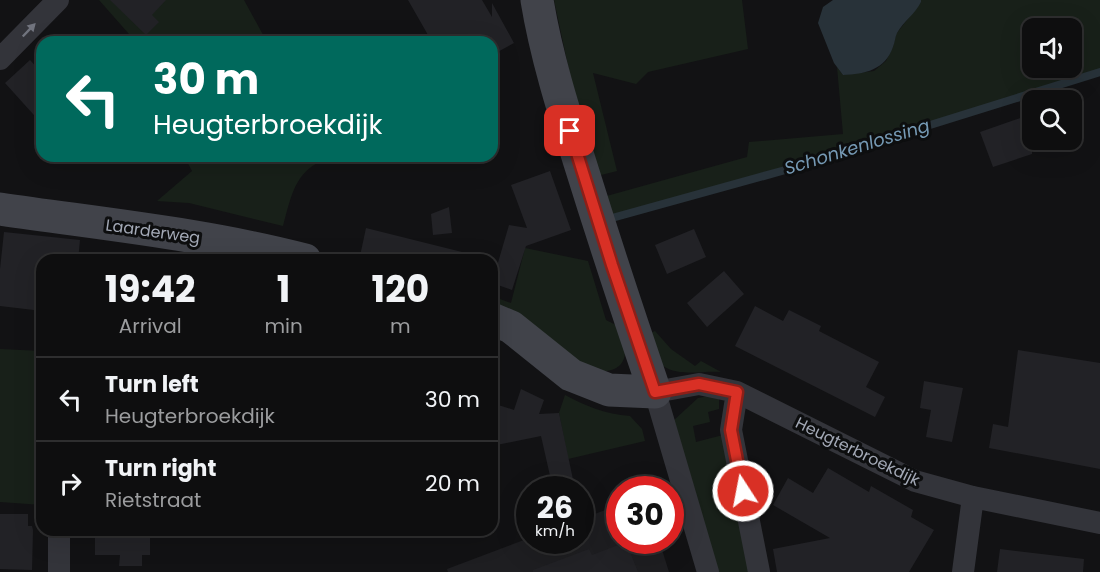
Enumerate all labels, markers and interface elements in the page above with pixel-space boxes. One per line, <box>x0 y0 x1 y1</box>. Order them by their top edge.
map controls <box>1022 18 1082 150</box>
button: sound <box>1022 18 1082 78</box>
one-way arrow <box>22 22 36 37</box>
text: 30 m <box>153 50 259 109</box>
icon: left <box>54 60 132 138</box>
button: search <box>1022 90 1082 150</box>
pin <box>544 105 595 156</box>
text: Heugterbroekdijk <box>153 106 382 143</box>
water label: Schonkenlossing <box>781 113 933 181</box>
icon: arrive <box>553 114 586 147</box>
street label: Laarderweg <box>104 213 202 249</box>
text: 19:42 <box>105 264 196 315</box>
text: 1 <box>277 264 290 315</box>
text: 120 <box>372 264 429 315</box>
text: Arrival <box>119 312 182 340</box>
text: min <box>264 312 303 340</box>
text: m <box>390 312 411 340</box>
text: Turn left <box>105 369 199 400</box>
icon: left <box>54 383 87 416</box>
text: 30 m <box>425 384 480 415</box>
text: Heugterbroekdijk <box>105 402 275 430</box>
street label: Heugterbroekdijk <box>792 411 925 492</box>
text: Turn right <box>105 453 216 484</box>
position arrow <box>711 459 775 523</box>
icon: right <box>54 467 87 500</box>
text: 20 m <box>425 468 480 499</box>
speed limit sign: 30 <box>606 476 684 554</box>
text: Rietstraat <box>105 486 201 514</box>
text: 26 <box>537 486 573 529</box>
text: km/h <box>535 520 575 541</box>

